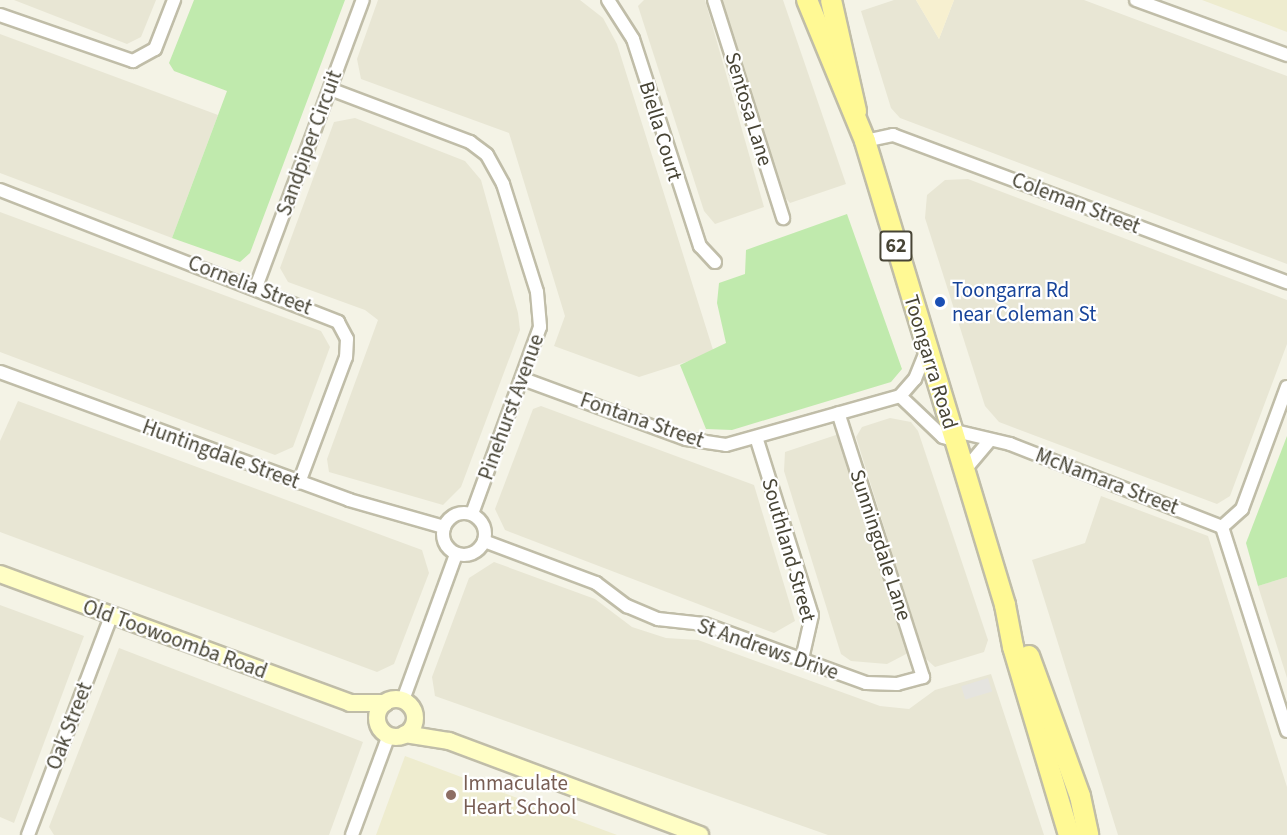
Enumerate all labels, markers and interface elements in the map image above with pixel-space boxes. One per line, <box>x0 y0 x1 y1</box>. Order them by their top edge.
street label: Sentosa Lane <box>720 49 778 169</box>
street label: Sandpiper Circuit <box>271 67 347 219</box>
street label: Biella Court <box>634 78 688 184</box>
street label: Coleman Street <box>1008 167 1144 239</box>
road number: 62 <box>878 229 914 263</box>
street label: Cornelia Street <box>185 250 315 320</box>
place label: Toongarra Rd near Coleman St <box>952 277 1096 327</box>
street label: Toongarra Road <box>899 292 963 432</box>
marker: Toongarra Rd near Coleman St <box>933 295 947 309</box>
street label: Pinehurst Avenue <box>473 331 549 483</box>
street label: Fontana Street <box>577 387 707 453</box>
street label: Huntingdale Street <box>139 414 303 494</box>
street label: McNamara Street <box>1032 442 1182 520</box>
street label: Sunningdale Lane <box>845 466 917 624</box>
street label: Southland Street <box>756 475 822 625</box>
street label: Old Toowoomba Road <box>80 594 270 684</box>
street label: St Andrews Drive <box>694 613 842 685</box>
street label: Oak Street <box>41 679 97 773</box>
place label: Immaculate Heart School <box>463 770 576 820</box>
marker: Immaculate Heart School <box>444 788 458 802</box>

